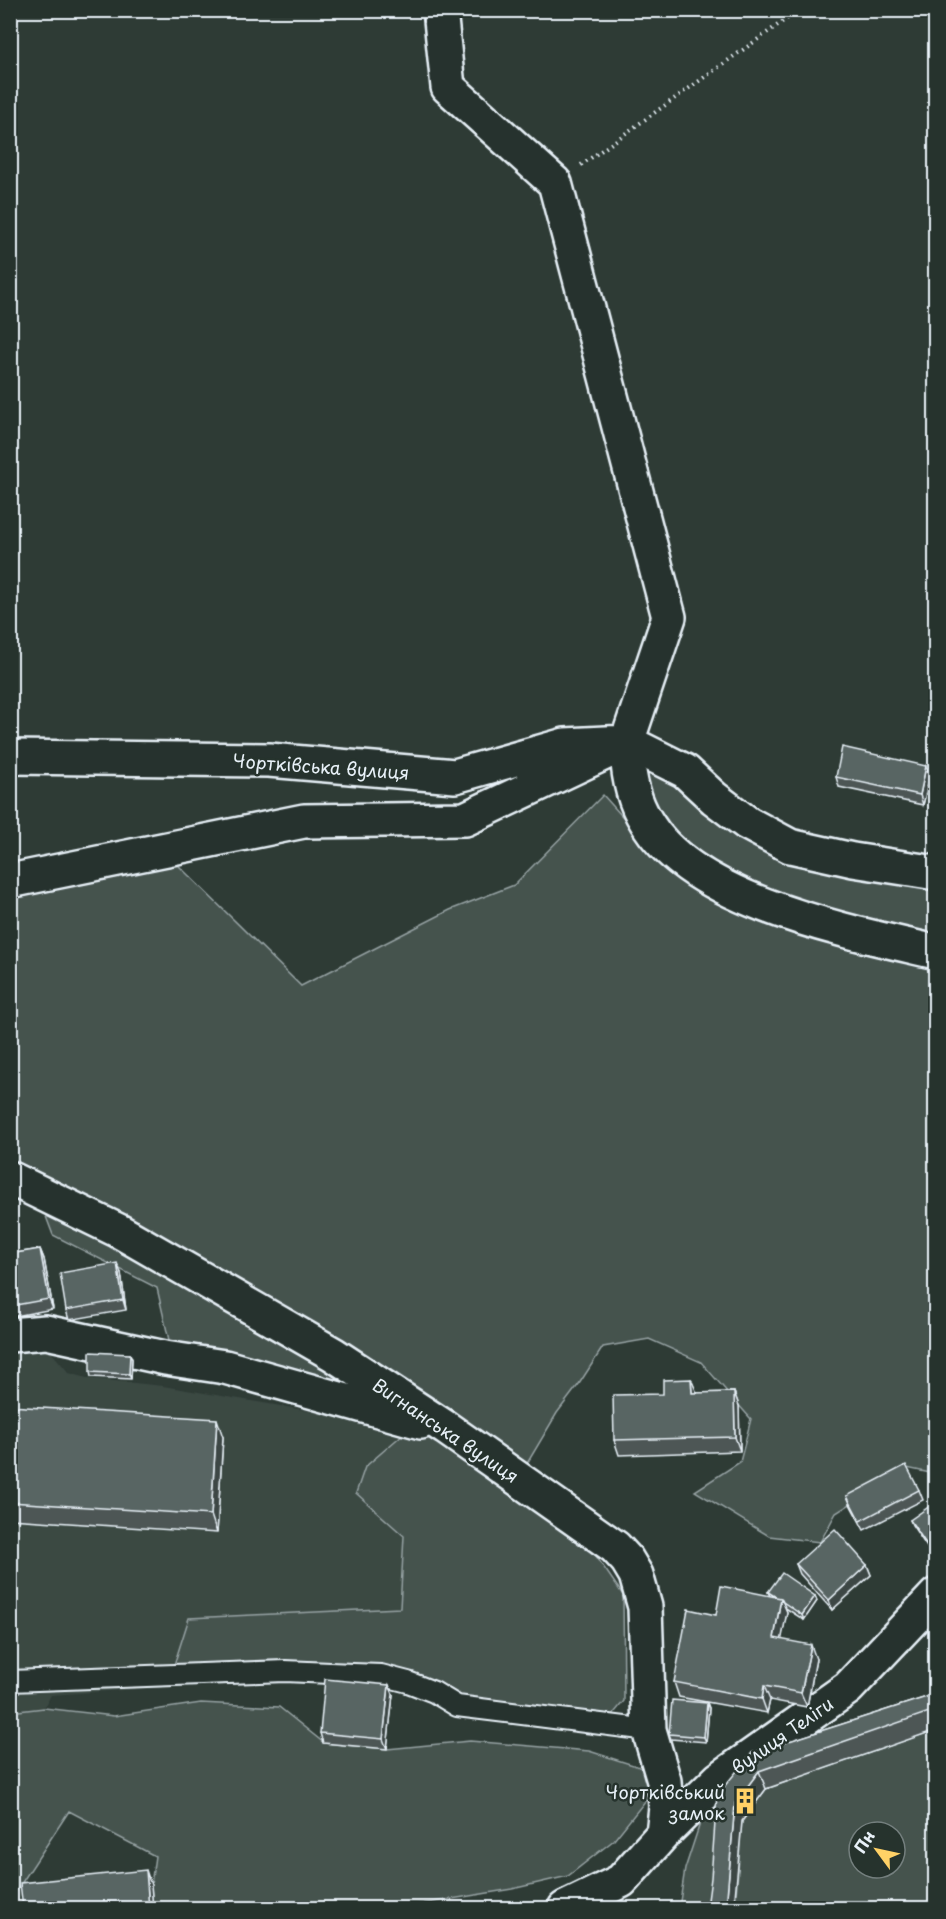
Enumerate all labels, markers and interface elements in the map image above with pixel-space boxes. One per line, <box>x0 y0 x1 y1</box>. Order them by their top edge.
street label: Чортківська вулиця <box>232 746 410 786</box>
street label: Вигнанська вулиця <box>368 1371 524 1489</box>
street label: вулиця Теліги <box>726 1690 838 1780</box>
place label: Чортківський замок <box>605 1778 725 1826</box>
building icon: Чортківський замок <box>730 1786 760 1816</box>
north arrow <box>847 1820 907 1880</box>
text: Пн <box>847 1825 880 1858</box>

